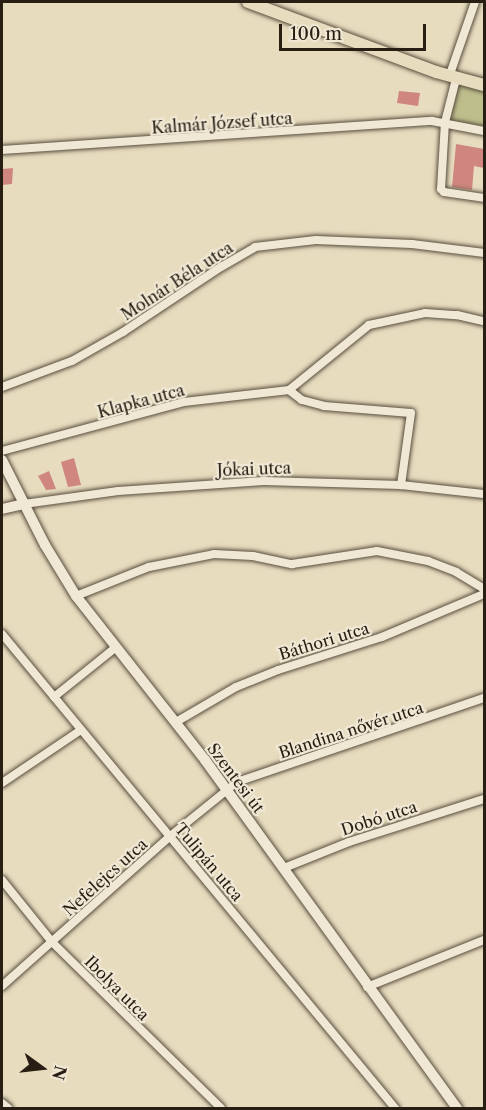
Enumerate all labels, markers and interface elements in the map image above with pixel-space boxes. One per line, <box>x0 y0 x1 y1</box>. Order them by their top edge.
scale bar <box>282 12 429 50</box>
text: 100 m <box>290 23 342 45</box>
street label: Kalmár József utca <box>151 108 293 138</box>
street label: Molnár Béla utca <box>117 238 237 324</box>
street label: Klapka utca <box>95 380 187 422</box>
street label: Jókai utca <box>217 458 291 480</box>
street label: Báthori utca <box>277 618 371 664</box>
street label: Blandina nővér utca <box>276 697 426 763</box>
street label: Szentesi út <box>203 739 269 817</box>
street label: Dobó utca <box>339 797 419 839</box>
street label: Tulipán utca <box>171 819 247 905</box>
street label: Nefelejcs utca <box>59 834 151 920</box>
street label: Ibolya utca <box>81 952 153 1024</box>
north arrow <box>12 1038 72 1098</box>
text: N <box>48 1063 71 1082</box>

